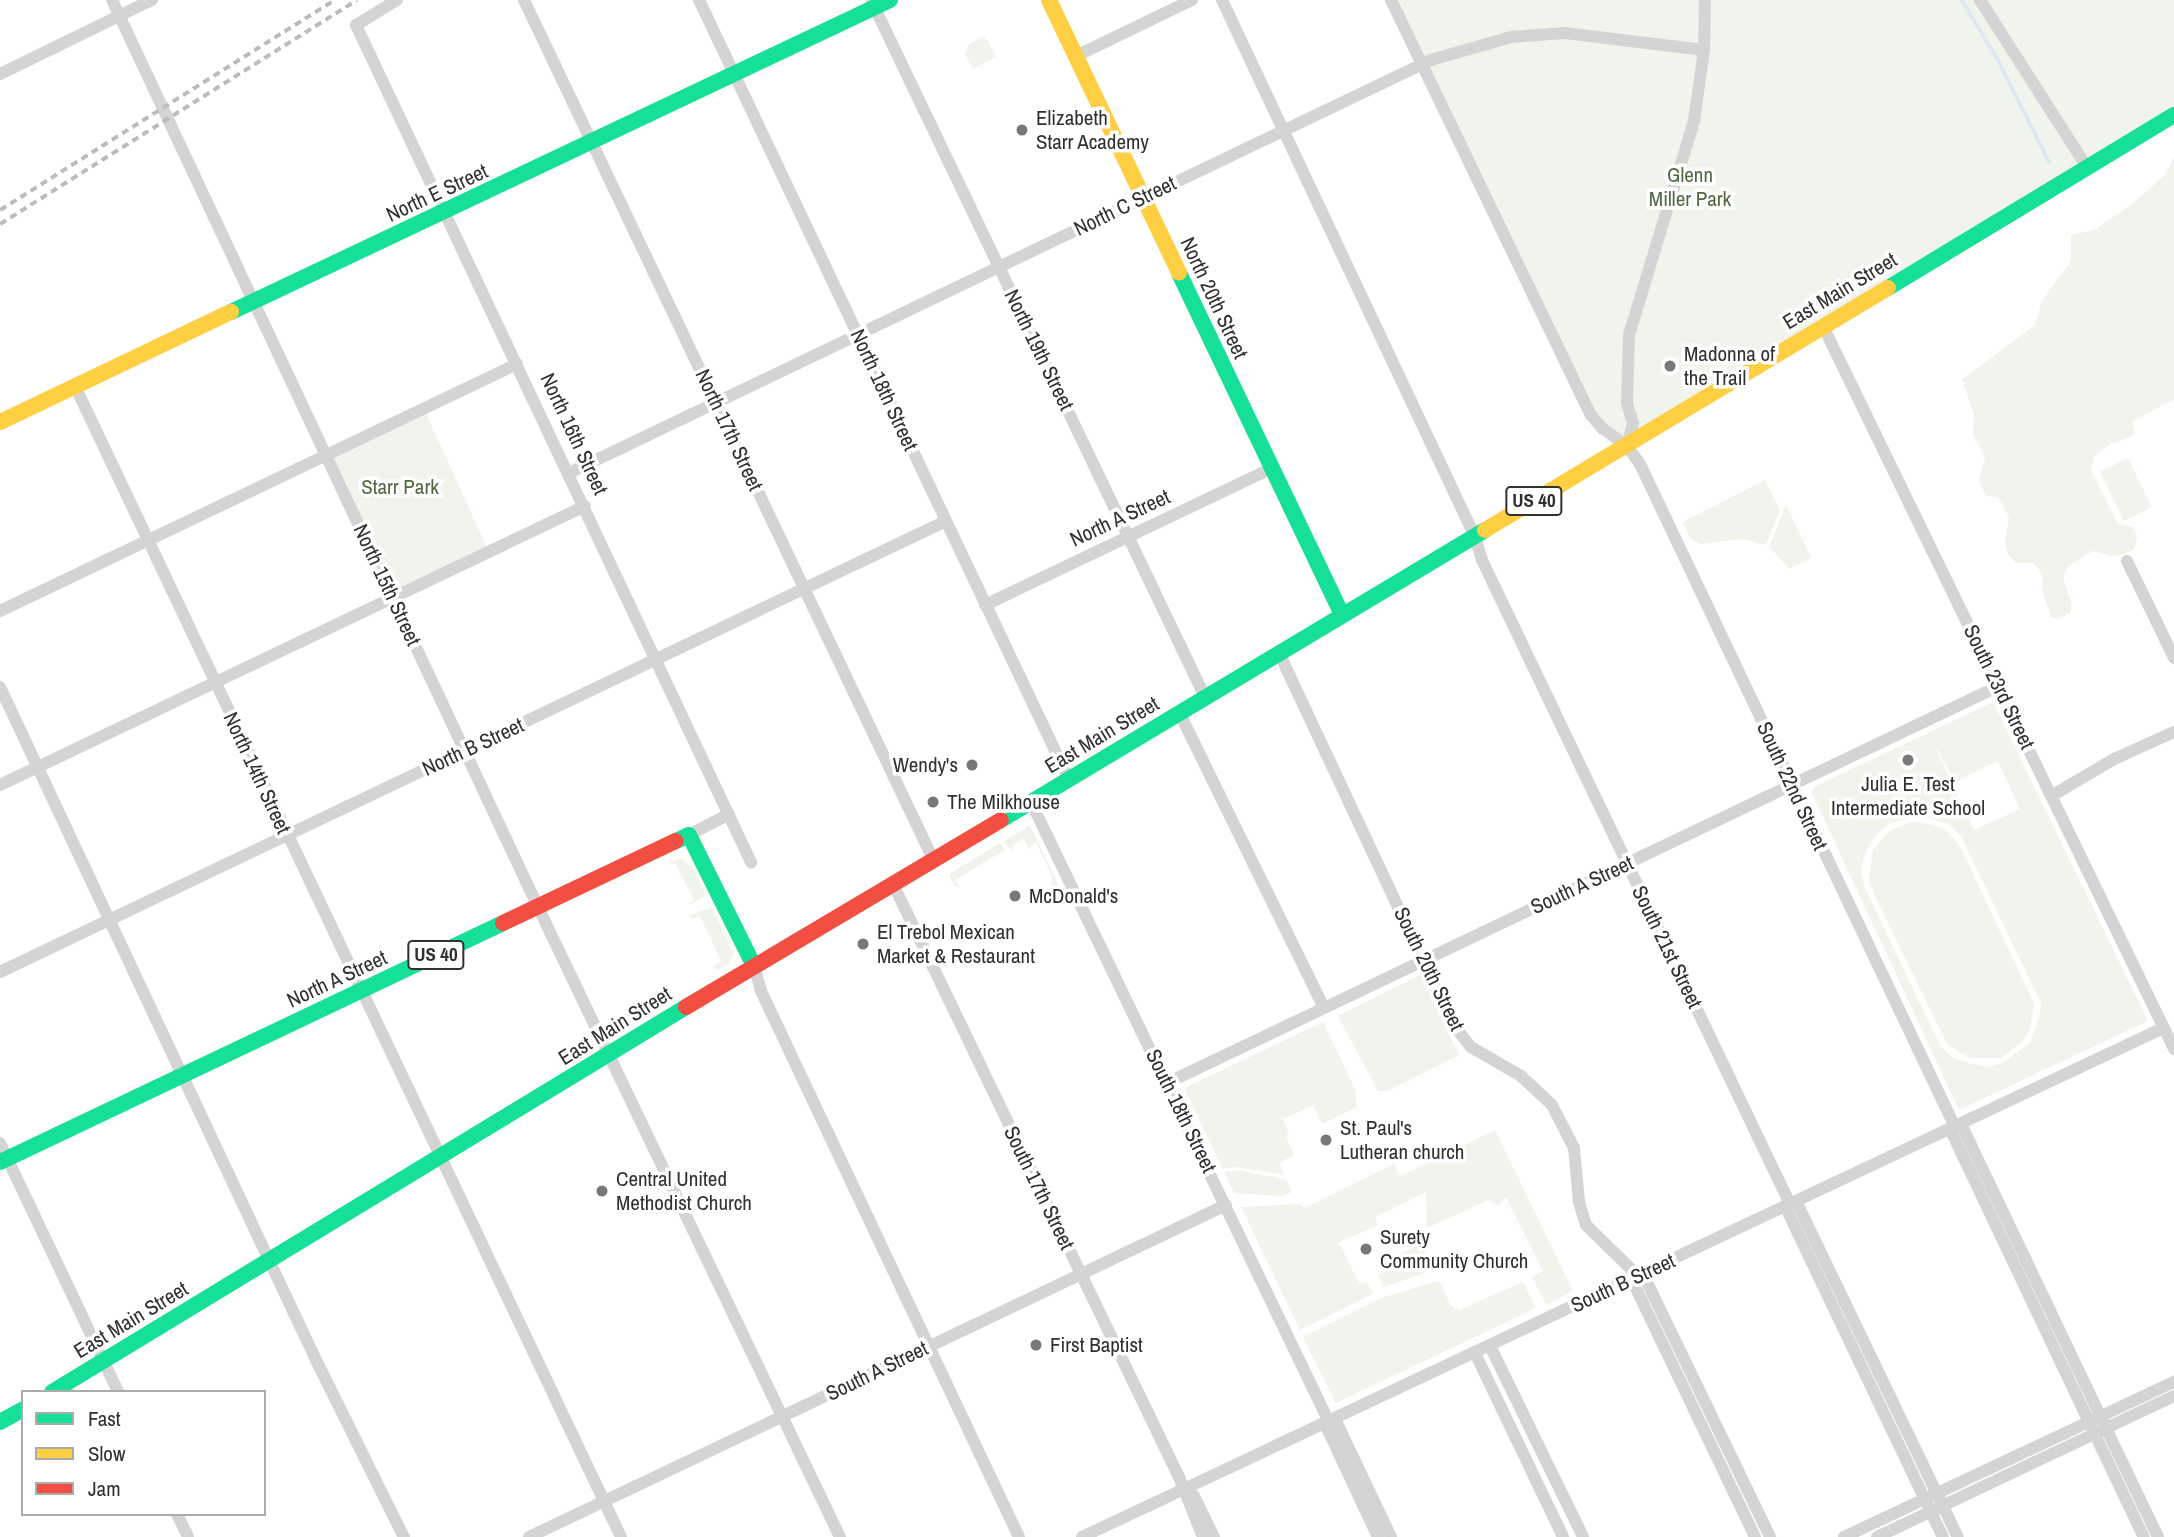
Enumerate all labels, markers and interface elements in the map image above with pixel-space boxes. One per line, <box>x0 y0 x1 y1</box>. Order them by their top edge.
place label: Elizabeth Starr Academy <box>1036 105 1150 155</box>
marker: Elizabeth Starr Academy <box>1014 122 1030 138</box>
street label: North E Street <box>382 159 492 227</box>
park label: Glenn Miller Park <box>1649 162 1731 212</box>
street label: North C Street <box>1070 171 1180 241</box>
street label: North 20th Street <box>1175 233 1253 363</box>
street label: East Main Street <box>1779 247 1901 335</box>
street label: North 19th Street <box>999 286 1079 414</box>
street label: North 18th Street <box>845 325 923 455</box>
place label: Madonna of the Trail <box>1684 341 1775 391</box>
marker: Madonna of the Trail <box>1662 358 1678 374</box>
street label: North 17th Street <box>690 365 768 495</box>
street label: North 16th Street <box>535 369 613 499</box>
park label: Starr Park <box>361 474 439 500</box>
street label: North A Street <box>1065 484 1175 552</box>
road number: US 40 <box>1504 486 1564 516</box>
street label: North 15th Street <box>348 520 426 650</box>
street label: South 23rd Street <box>1958 621 2040 753</box>
street label: East Main Street <box>1041 691 1163 779</box>
street label: North 14th Street <box>218 708 296 838</box>
street label: North B Street <box>418 713 528 781</box>
street label: South 22nd Street <box>1751 718 1833 854</box>
place label: Wendy's <box>893 752 958 778</box>
marker: Julia E. Test Intermediate School <box>1900 752 1916 768</box>
marker: Wendy's <box>964 757 980 773</box>
place label: Julia E. Test Intermediate School <box>1831 771 1985 821</box>
place label: The Milkhouse <box>947 789 1060 815</box>
marker: The Milkhouse <box>925 794 941 810</box>
street label: South A Street <box>1526 850 1638 920</box>
street label: South 21st Street <box>1627 882 1707 1012</box>
place label: McDonald's <box>1029 883 1118 909</box>
marker: McDonald's <box>1007 888 1023 904</box>
street label: South 20th Street <box>1388 903 1470 1035</box>
place label: El Trebol Mexican Market & Restaurant <box>877 919 1035 969</box>
marker: El Trebol Mexican Market & Restaurant <box>855 936 871 952</box>
road number: US 40 <box>406 939 466 970</box>
street label: North A Street <box>282 945 392 1013</box>
street label: East Main Street <box>554 981 676 1071</box>
street label: South 18th Street <box>1140 1045 1222 1177</box>
place label: St. Paul's Lutheran church <box>1340 1115 1464 1165</box>
street label: South 17th Street <box>998 1122 1080 1254</box>
marker: St. Paul's Lutheran church <box>1318 1132 1334 1148</box>
place label: Central United Methodist Church <box>616 1166 752 1216</box>
marker: Central United Methodist Church <box>594 1183 610 1199</box>
place label: Surety Community Church <box>1380 1224 1528 1274</box>
marker: Surety Community Church <box>1358 1241 1374 1257</box>
street label: South B Street <box>1567 1248 1679 1318</box>
street label: East Main Street <box>70 1276 192 1364</box>
place label: First Baptist <box>1050 1332 1143 1358</box>
street label: South A Street <box>821 1335 933 1407</box>
marker: First Baptist <box>1028 1337 1044 1353</box>
legend <box>21 1390 266 1516</box>
text: Fast <box>88 1404 121 1433</box>
text: Slow <box>88 1439 125 1468</box>
text: Jam <box>88 1474 121 1503</box>

